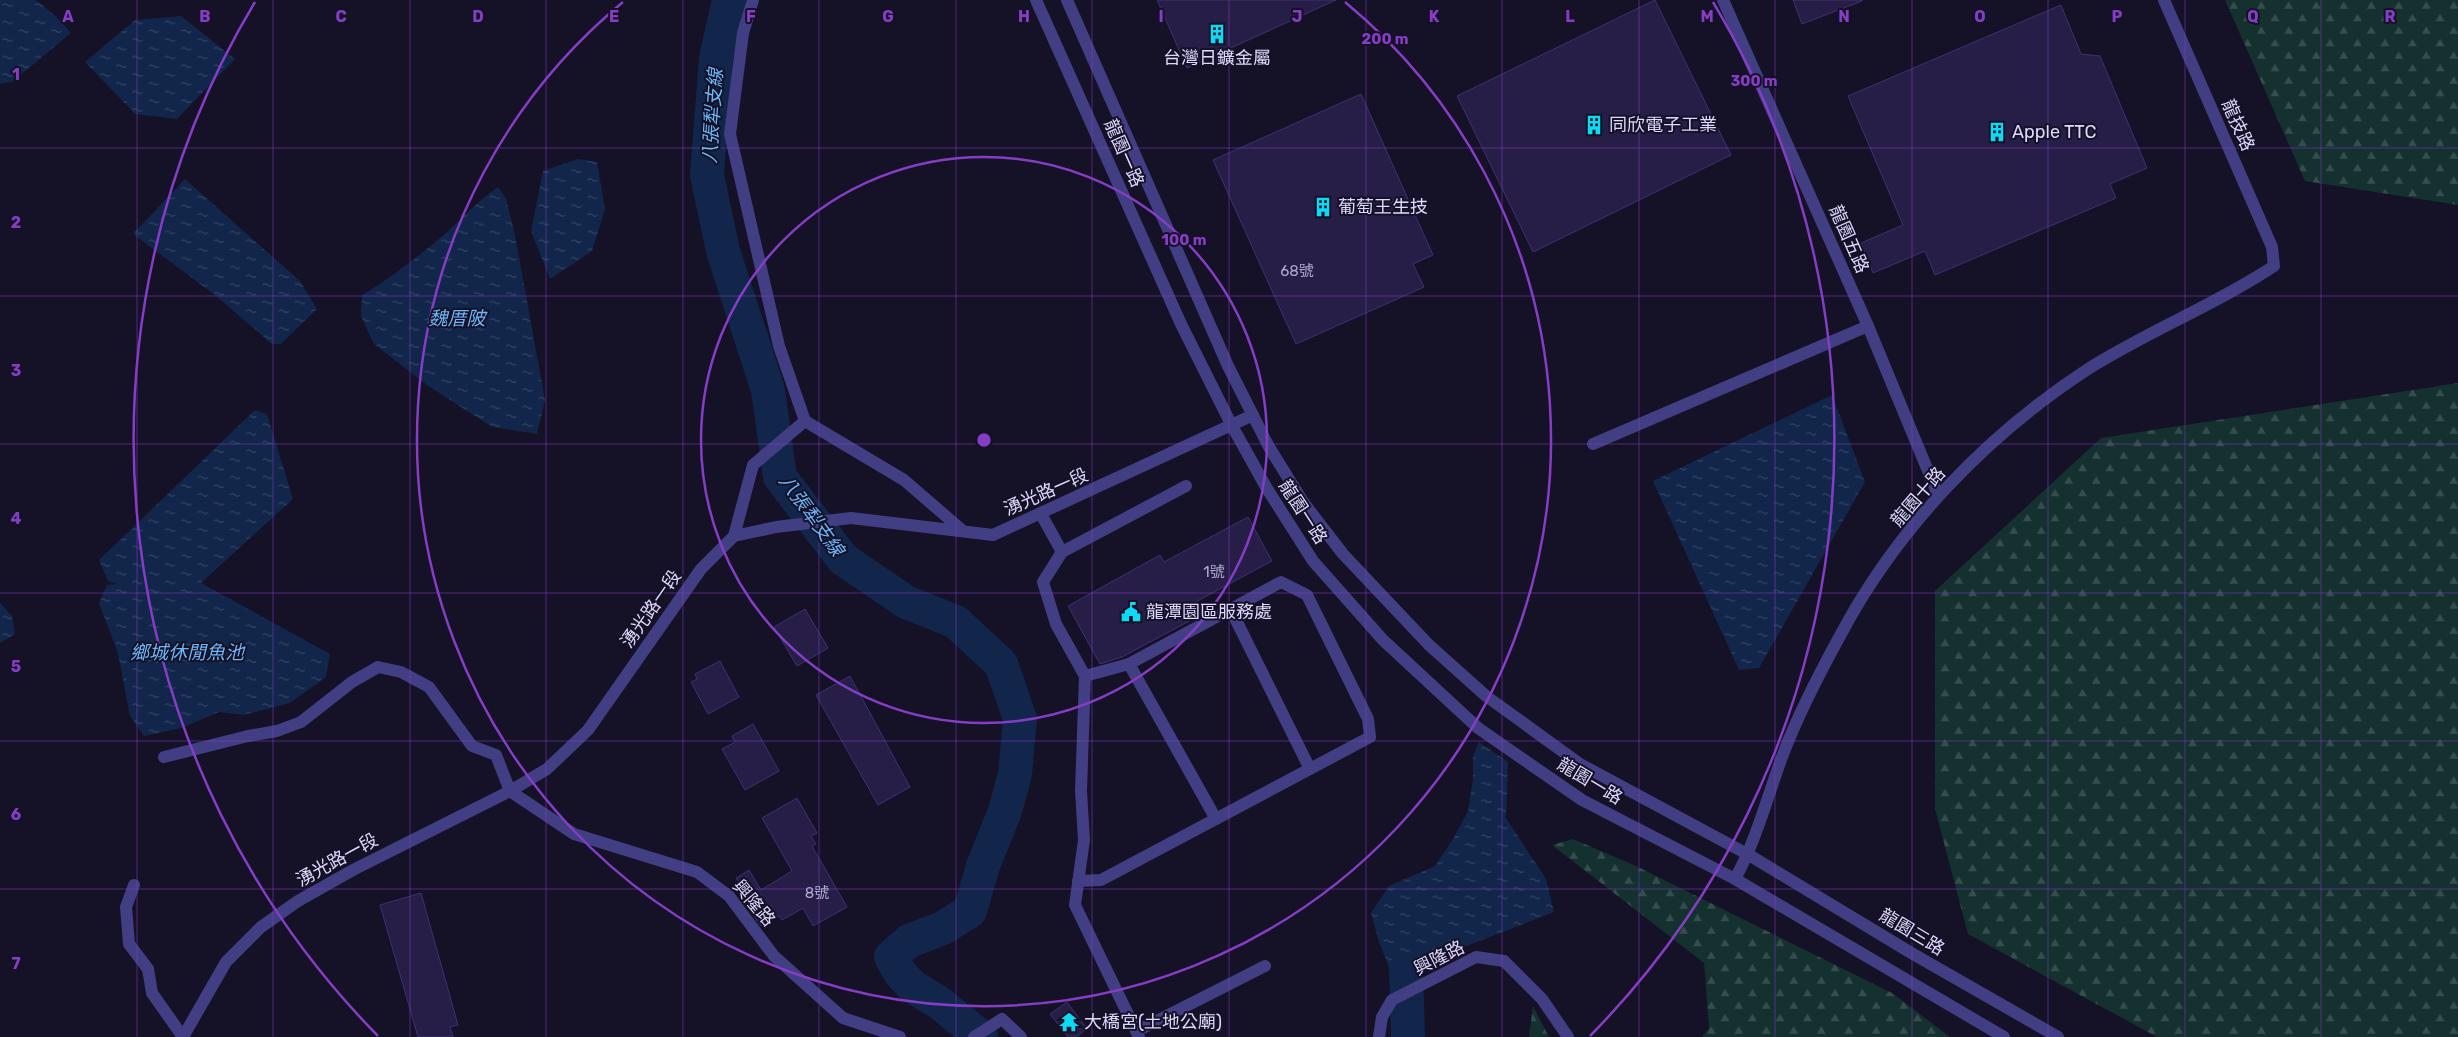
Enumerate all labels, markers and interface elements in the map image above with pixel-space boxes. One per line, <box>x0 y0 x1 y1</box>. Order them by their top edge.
text: A <box>62 7 74 26</box>
text: B <box>199 7 211 26</box>
text: C <box>335 7 347 26</box>
text: D <box>472 7 484 26</box>
text: E <box>609 7 619 26</box>
text: F <box>746 7 756 26</box>
text: G <box>882 7 894 26</box>
text: H <box>1018 7 1030 26</box>
text: I <box>1158 7 1164 26</box>
text: J <box>1292 7 1302 26</box>
text: K <box>1429 7 1440 26</box>
text: L <box>1565 7 1575 26</box>
text: M <box>1700 7 1714 26</box>
text: N <box>1838 7 1850 26</box>
text: O <box>1974 7 1986 26</box>
text: P <box>2112 7 2123 26</box>
text: Q <box>2247 7 2259 26</box>
text: R <box>2384 7 2396 26</box>
building icon: 台灣日鑛金屬 <box>1206 23 1228 45</box>
text: 200 m <box>1361 30 1409 48</box>
place label: 台灣日鑛金屬 <box>1163 47 1271 69</box>
text: 1 <box>12 65 20 84</box>
water label: 八張犁支線 <box>698 66 727 164</box>
text: 300 m <box>1730 72 1778 90</box>
street label: 龍技路 <box>2217 96 2259 154</box>
building icon: 同欣電子工業 <box>1583 114 1605 136</box>
place label: 同欣電子工業 <box>1609 114 1717 136</box>
street label: 龍園一路 <box>1099 116 1149 190</box>
building icon: Apple TTC <box>1986 121 2008 143</box>
place label: Apple TTC <box>2012 121 2097 143</box>
building icon: 葡萄王生技 <box>1312 196 1334 218</box>
place label: 葡萄王生技 <box>1338 196 1428 218</box>
street label: 龍園五路 <box>1824 202 1874 276</box>
text: 2 <box>11 213 21 232</box>
text: 100 m <box>1162 231 1206 249</box>
house number: 68號 <box>1280 262 1314 280</box>
water label: 魏厝陂 <box>428 307 488 330</box>
text: 3 <box>11 361 21 380</box>
centre of rings <box>975 431 993 449</box>
street label: 龍園十路 <box>1886 463 1950 531</box>
street label: 湧光路一段 <box>1000 464 1092 520</box>
water label: 八張犁支線 <box>774 470 850 562</box>
street label: 龍園一路 <box>1274 476 1332 548</box>
text: 4 <box>11 509 22 528</box>
house number: 1號 <box>1203 563 1225 581</box>
street label: 湧光路一段 <box>616 566 686 652</box>
public building icon: 龍潭園區服務處 <box>1120 601 1142 623</box>
place label: 龍潭園區服務處 <box>1146 601 1272 623</box>
water label: 鄉城休閒魚池 <box>130 641 246 664</box>
text: 5 <box>11 657 21 676</box>
street label: 龍園一路 <box>1553 753 1627 809</box>
text: 6 <box>11 805 21 824</box>
street label: 湧光路一段 <box>292 829 382 891</box>
street label: 興隆路 <box>728 875 780 931</box>
house number: 8號 <box>805 884 829 902</box>
street label: 龍園三路 <box>1875 904 1949 960</box>
street label: 興隆路 <box>1410 936 1468 980</box>
text: 7 <box>11 954 21 973</box>
temple icon: 大橋宮(土地公廟) <box>1058 1011 1080 1033</box>
place label: 大橋宮(土地公廟) <box>1084 1011 1222 1033</box>

